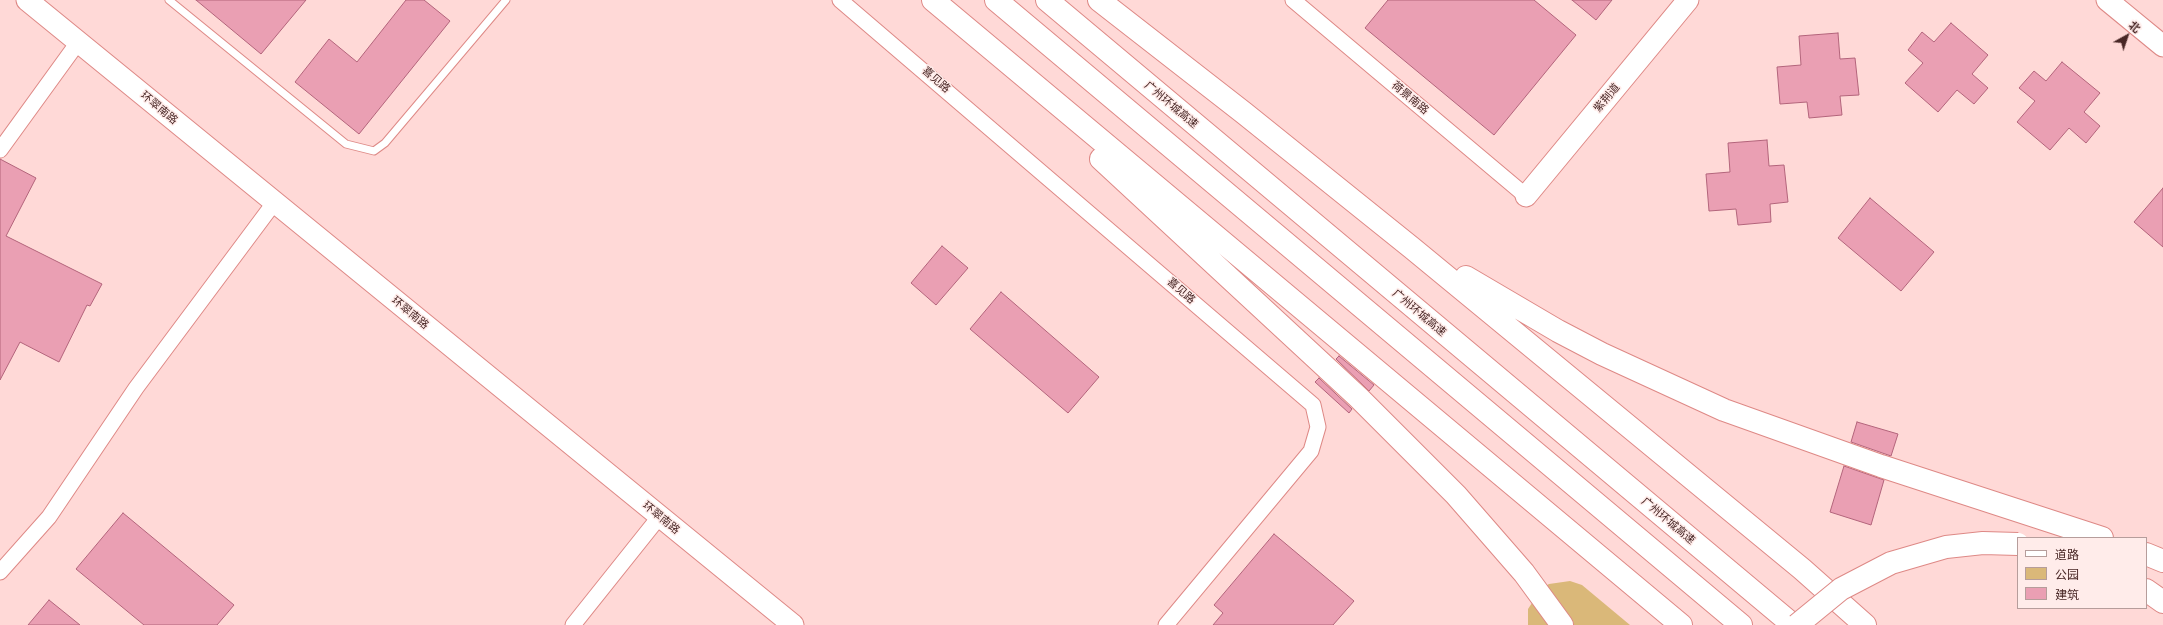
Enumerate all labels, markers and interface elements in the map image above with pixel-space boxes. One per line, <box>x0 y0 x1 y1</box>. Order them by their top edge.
north arrow <box>2107 16 2147 56</box>
text: 北 <box>2126 18 2143 36</box>
street label: 喜见路 <box>919 64 953 96</box>
street label: 广州环城高速 <box>1141 79 1201 131</box>
street label: 荷景南路 <box>1389 79 1431 117</box>
street label: 紫荆道 <box>1591 81 1623 115</box>
street label: 环翠南路 <box>138 89 180 127</box>
street label: 喜见路 <box>1164 275 1198 307</box>
street label: 广州环城高速 <box>1389 287 1449 339</box>
street label: 环翠南路 <box>389 294 431 332</box>
street label: 广州环城高速 <box>1638 495 1698 547</box>
street label: 环翠南路 <box>640 499 682 537</box>
legend <box>2017 537 2147 609</box>
text: 道路 <box>2055 547 2079 562</box>
text: 公园 <box>2055 567 2079 582</box>
text: 建筑 <box>2055 587 2079 602</box>

